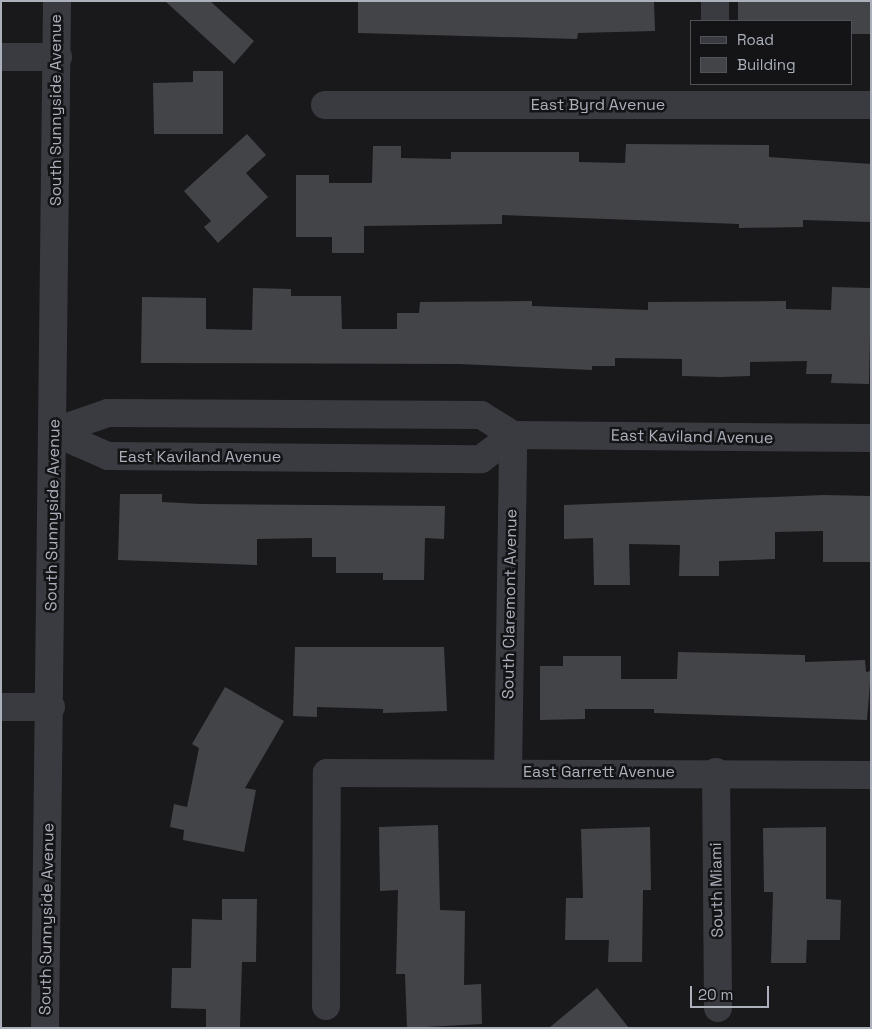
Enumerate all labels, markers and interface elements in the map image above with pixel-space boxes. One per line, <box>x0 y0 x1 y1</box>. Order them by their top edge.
street label: South Sunnyside Avenue <box>46 14 66 206</box>
legend <box>690 20 852 85</box>
text: Road <box>737 30 774 49</box>
text: Building <box>737 55 796 74</box>
street label: East Byrd Avenue <box>531 95 665 115</box>
street label: South Sunnyside Avenue <box>42 419 64 611</box>
street label: East Kaviland Avenue <box>610 426 774 448</box>
street label: East Kaviland Avenue <box>119 447 281 467</box>
street label: South Claremont Avenue <box>499 509 521 699</box>
street label: East Garrett Avenue <box>523 762 675 782</box>
street label: South Sunnyside Avenue <box>36 823 58 1015</box>
street label: South Miami <box>707 842 727 938</box>
scale bar <box>692 976 771 1008</box>
text: 20 m <box>698 985 733 1004</box>

